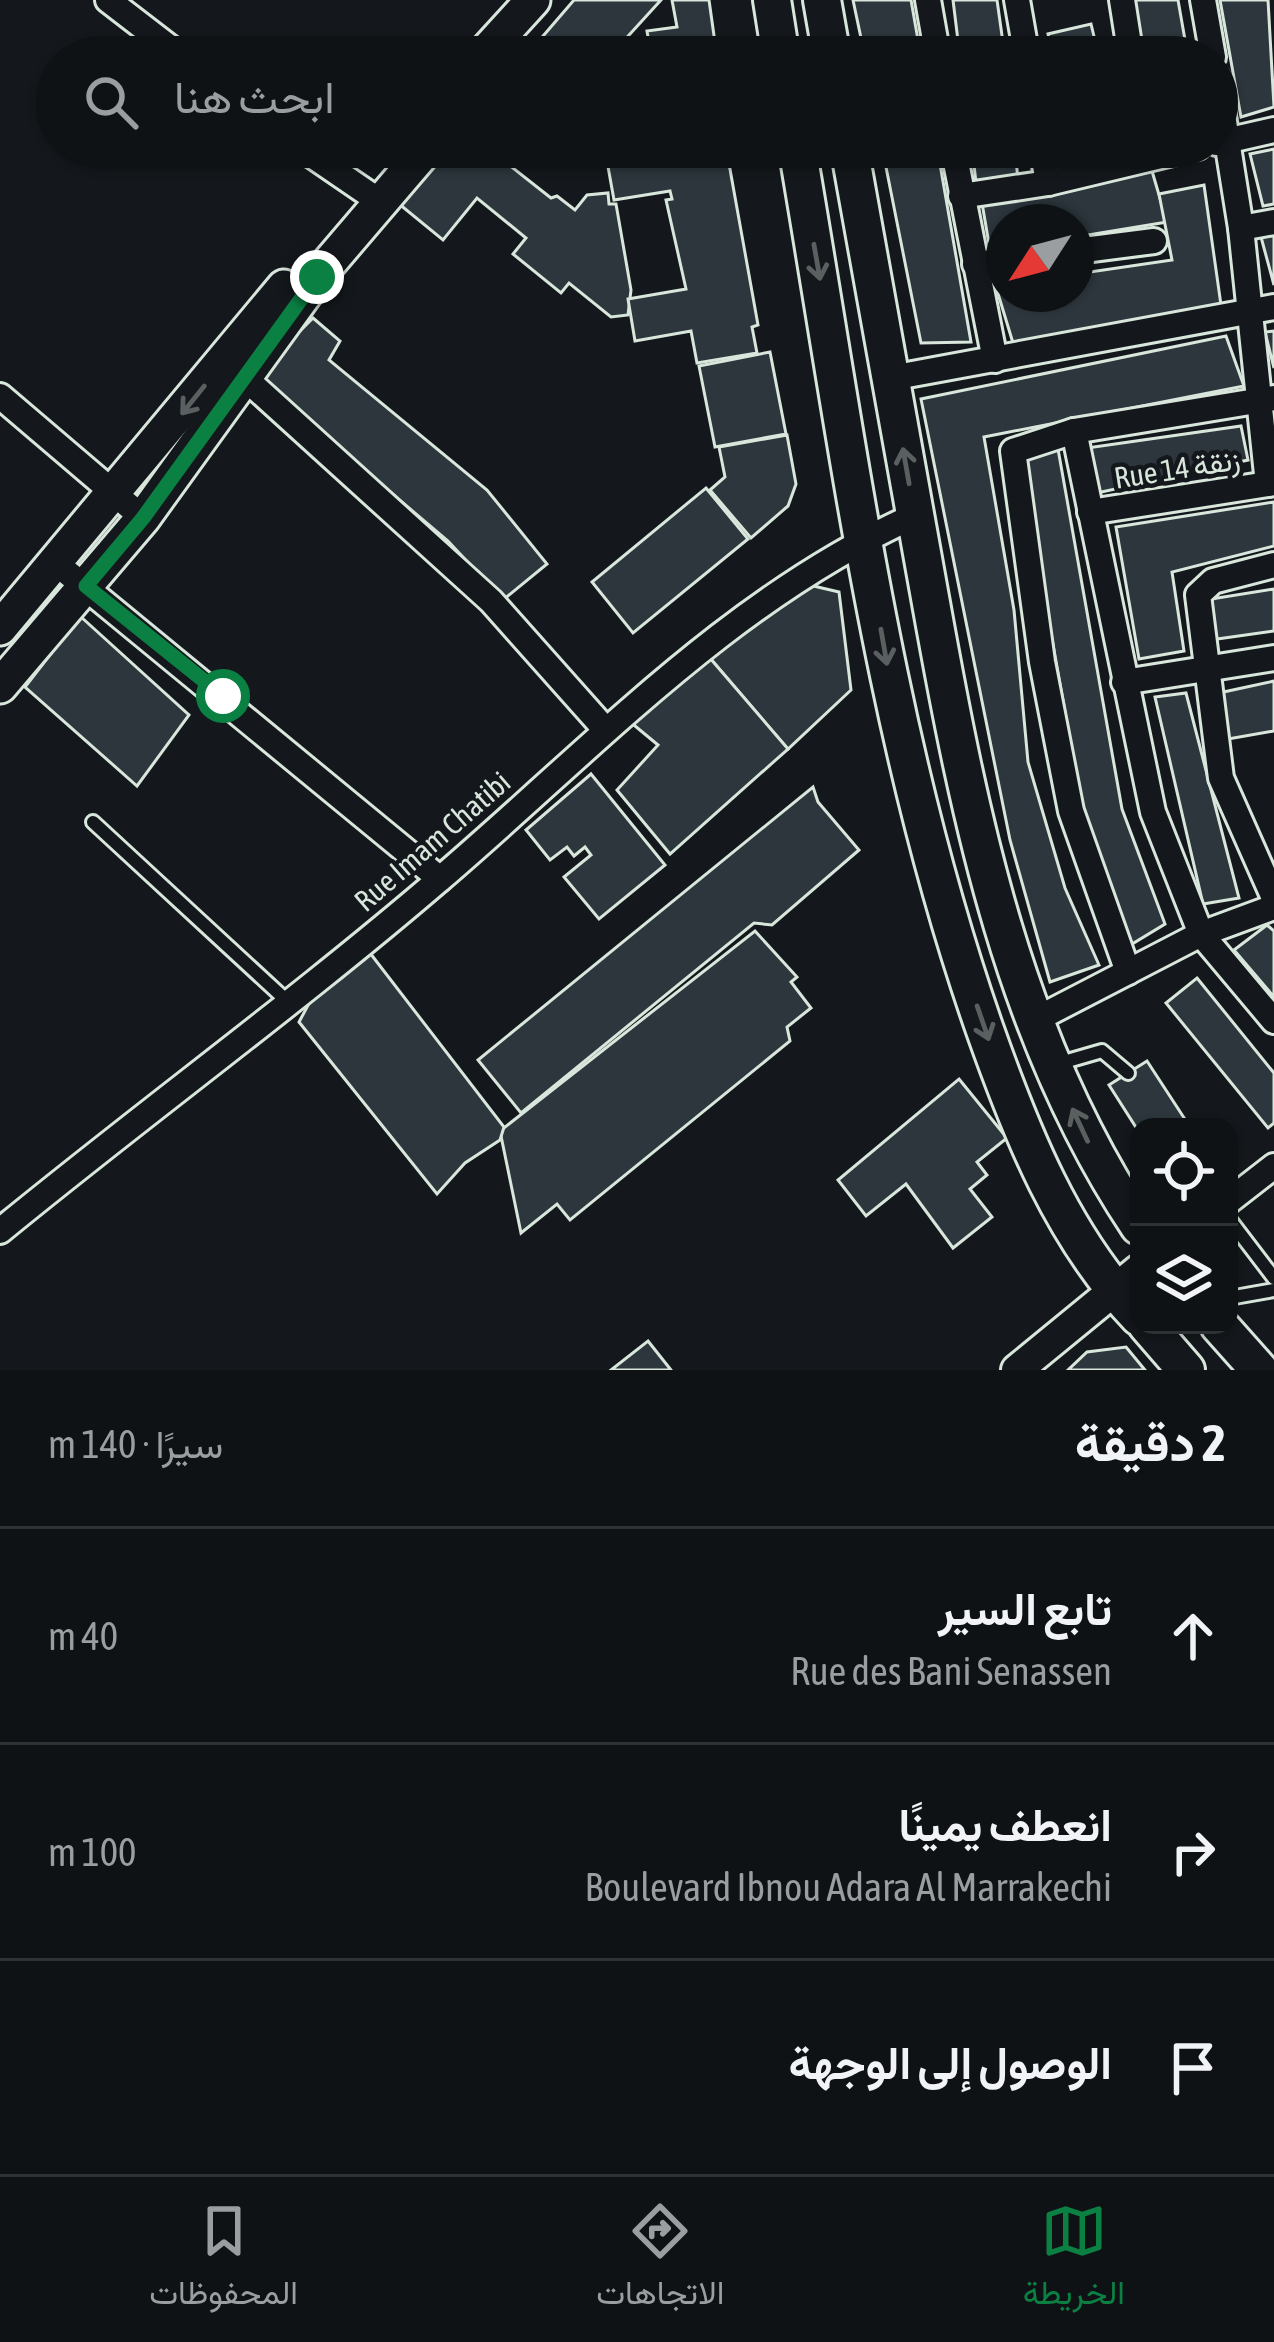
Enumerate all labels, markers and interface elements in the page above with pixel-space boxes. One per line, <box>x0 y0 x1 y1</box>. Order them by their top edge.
search box <box>36 36 1238 168</box>
icon: search <box>78 69 144 135</box>
text: ابحث هنا <box>174 71 335 123</box>
north arrow <box>986 204 1094 312</box>
one-way arrow <box>806 242 829 281</box>
route end <box>290 250 344 304</box>
one-way arrow <box>180 384 207 415</box>
street label: Rue 14 زنقة <box>1112 441 1243 497</box>
one-way arrow <box>894 448 917 487</box>
one-way arrow <box>873 626 896 665</box>
route start <box>196 669 250 723</box>
street label: Rue Imam Chatibi <box>347 764 517 918</box>
one-way arrow <box>974 1004 995 1041</box>
one-way arrow <box>1067 1108 1089 1144</box>
map controls <box>1130 1118 1238 1334</box>
button: locate <box>1130 1118 1238 1226</box>
button: layers <box>1130 1226 1238 1334</box>
text: 2 دقيقة <box>1075 1413 1226 1472</box>
text: سيرًا · 140 m <box>48 1422 223 1466</box>
text: تابع السير <box>938 1583 1112 1635</box>
icon: ahead <box>1160 1603 1226 1669</box>
text: 40 m <box>48 1614 118 1658</box>
text: Rue des Bani Senassen <box>790 1649 1112 1693</box>
text: انعطف يمينًا <box>898 1799 1112 1851</box>
icon: right <box>1160 1819 1226 1885</box>
text: 100 m <box>48 1830 136 1874</box>
text: Boulevard Ibnou Adara Al Marrakechi <box>585 1865 1112 1909</box>
icon: arrive <box>1160 2035 1226 2101</box>
text: الوصول إلى الوجهة <box>789 2037 1112 2089</box>
tab: المحفوظات <box>149 2198 298 2322</box>
tab: الاتجاهات <box>596 2198 724 2322</box>
tab: الخريطة <box>1023 2198 1125 2322</box>

